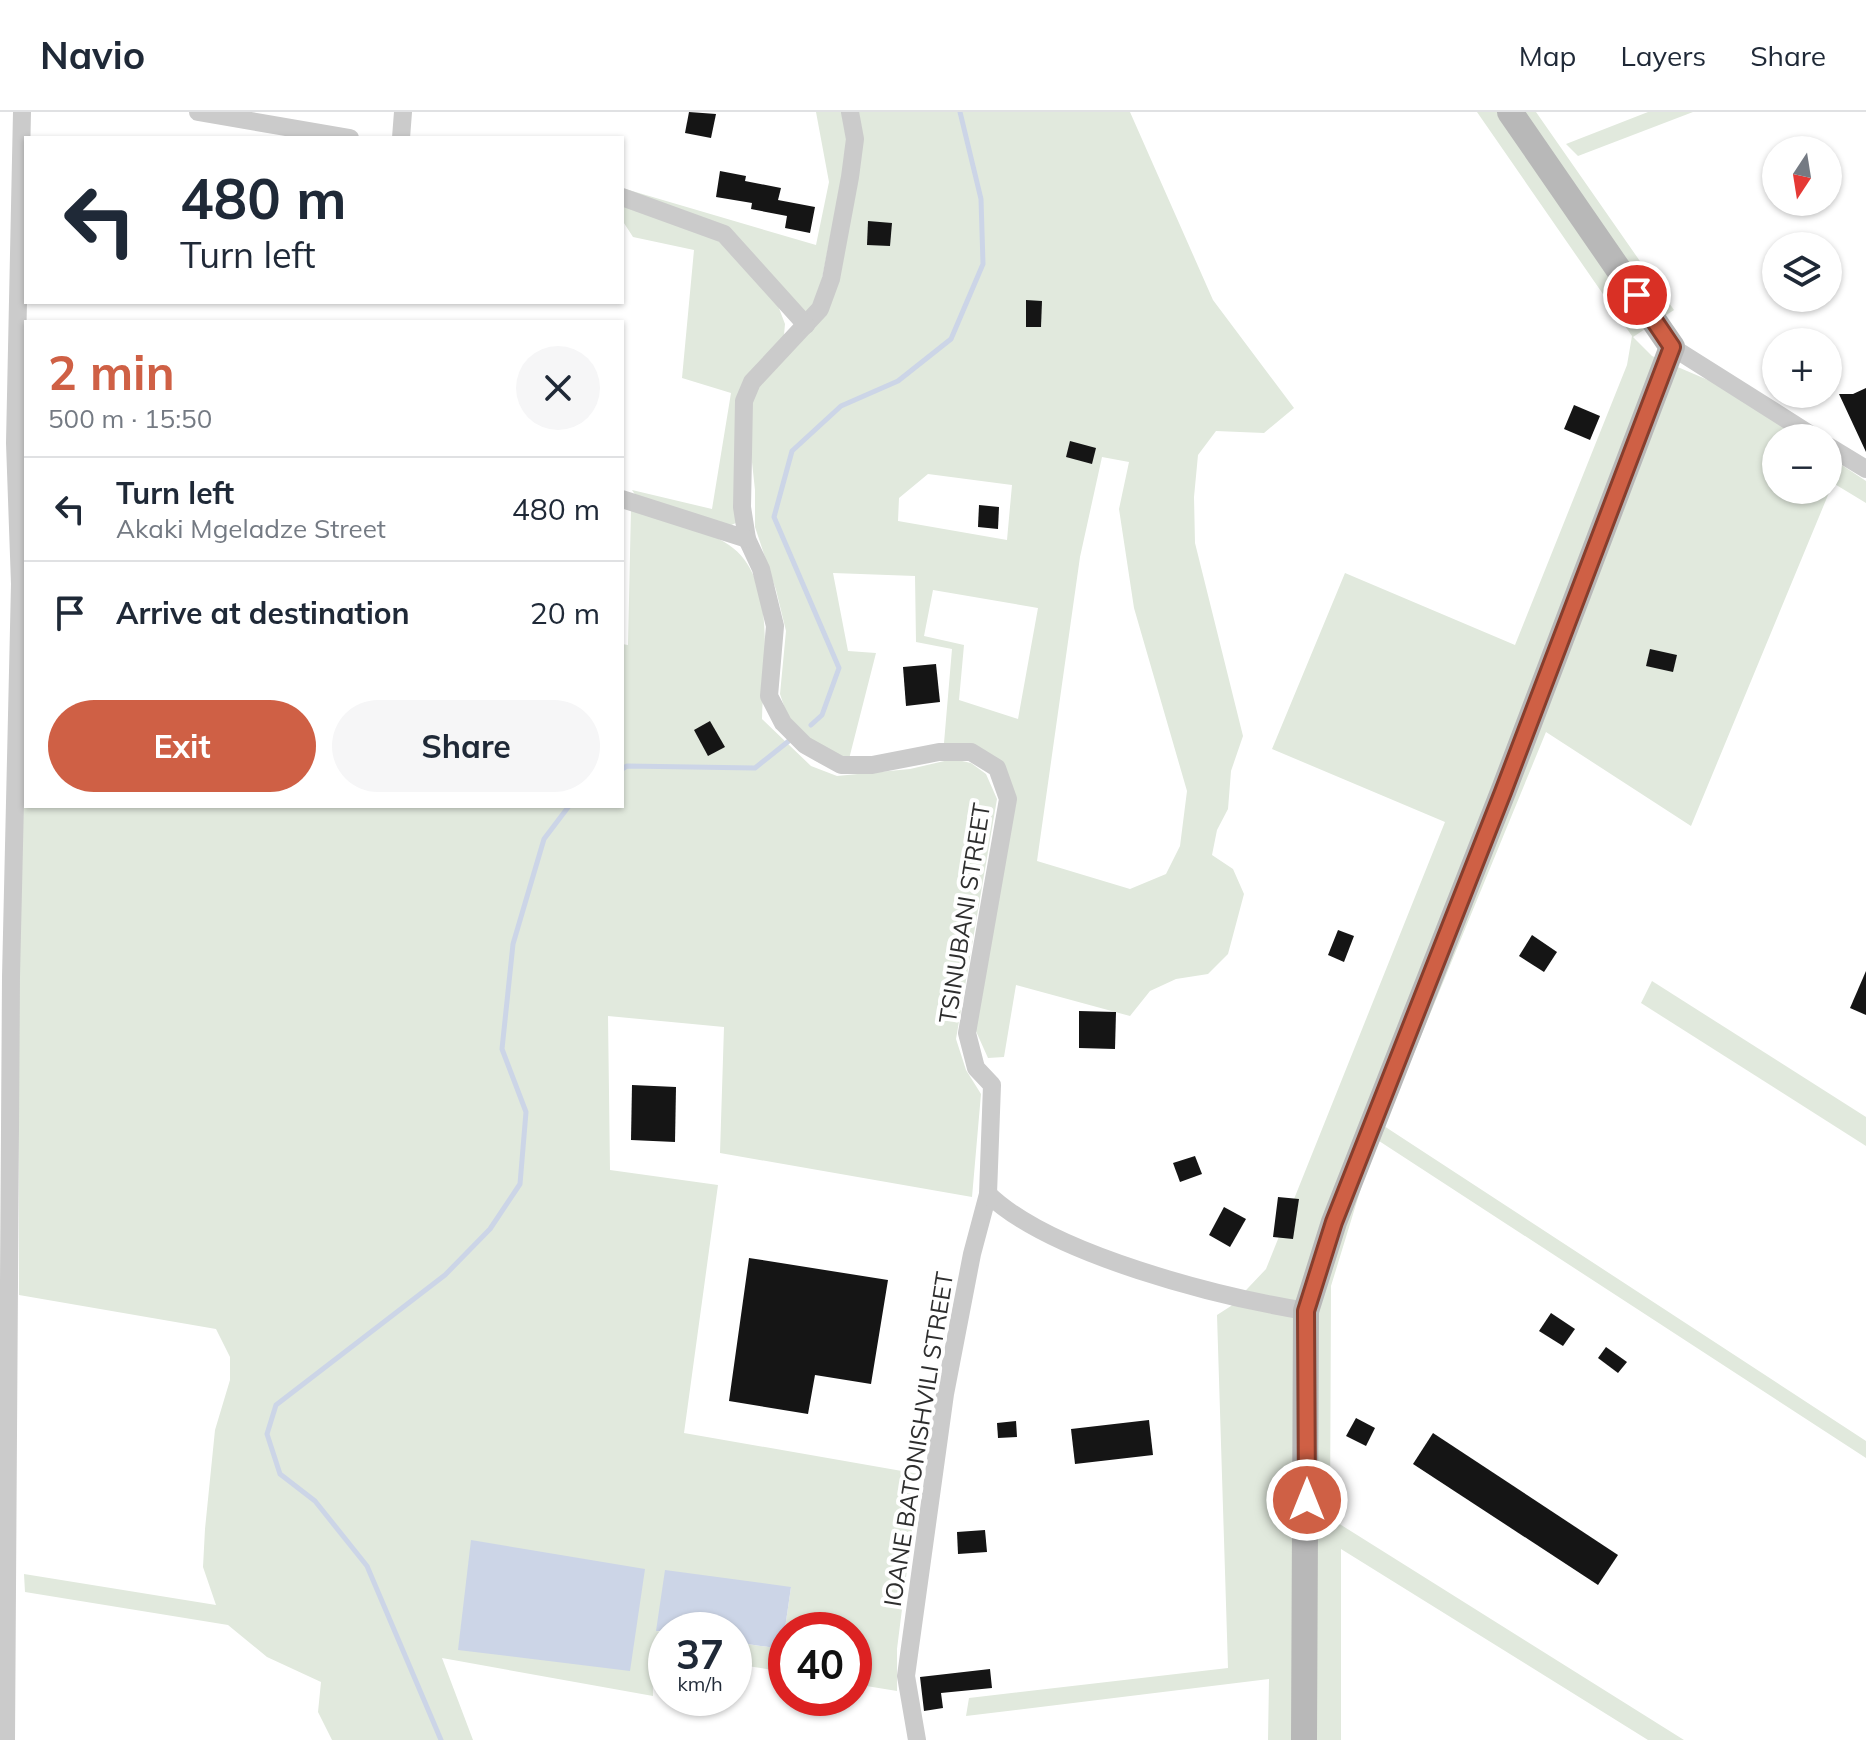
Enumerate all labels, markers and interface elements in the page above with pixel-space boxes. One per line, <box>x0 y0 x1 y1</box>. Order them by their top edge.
text: Navio <box>40 31 145 79</box>
text: Map <box>1519 38 1576 73</box>
text: Layers <box>1620 38 1706 73</box>
text: Share <box>1750 38 1826 73</box>
north arrow <box>1762 136 1842 216</box>
map controls <box>1762 136 1842 504</box>
text: 480 m <box>180 163 347 233</box>
icon: left <box>48 168 152 272</box>
text: Turn left <box>180 232 316 277</box>
button: layers <box>1762 232 1842 312</box>
pin <box>1603 261 1671 329</box>
icon: arrive <box>1615 273 1659 317</box>
button: + <box>1762 328 1842 408</box>
text: 2 min <box>48 342 175 402</box>
button: close <box>516 346 600 430</box>
text: 500 m · 15:50 <box>48 402 212 435</box>
button: − <box>1762 424 1842 504</box>
text: Turn left <box>116 474 234 512</box>
icon: left <box>48 487 92 531</box>
text: 480 m <box>512 490 600 528</box>
text: Akaki Mgeladze Street <box>116 512 386 545</box>
icon: arrive <box>48 591 92 635</box>
text: Arrive at destination <box>116 594 410 632</box>
text: 20 m <box>530 594 600 632</box>
button: Exit <box>48 700 316 792</box>
button: Share <box>332 700 600 792</box>
street label: TSINUBANI STREET <box>932 800 996 1025</box>
street label: IOANE BATONISHVILI STREET <box>877 1269 959 1608</box>
position arrow <box>1265 1458 1349 1542</box>
speed limit sign: 40 <box>768 1612 872 1716</box>
text: 37 <box>676 1629 724 1679</box>
text: km/h <box>677 1671 723 1696</box>

